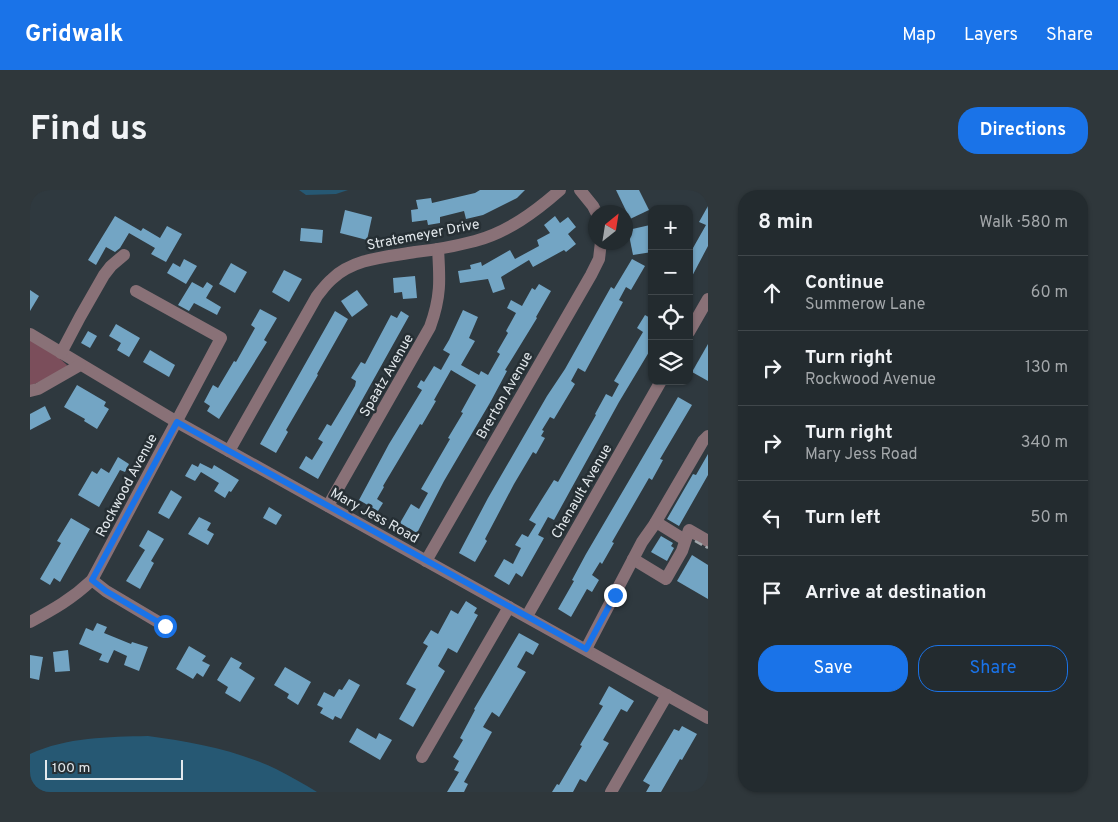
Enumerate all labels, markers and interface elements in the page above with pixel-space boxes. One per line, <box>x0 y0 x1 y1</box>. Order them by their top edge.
text: Gridwalk <box>25 20 123 50</box>
text: Map <box>902 24 936 47</box>
text: Layers <box>964 24 1018 47</box>
text: Share <box>1046 24 1093 47</box>
button: Directions <box>958 107 1088 154</box>
text: Find us <box>30 108 148 152</box>
north arrow <box>588 205 633 250</box>
map controls <box>648 205 693 385</box>
button: + <box>648 205 693 250</box>
text: 8 min <box>758 209 813 236</box>
text: Walk · 580 m <box>979 213 1068 233</box>
street label: Stratemeyer Drive <box>366 216 481 255</box>
button: − <box>648 250 693 295</box>
text: Continue <box>805 271 884 295</box>
icon: ahead <box>758 279 786 307</box>
text: 60 m <box>1031 283 1068 303</box>
button: locate <box>648 295 693 340</box>
text: Summerow Lane <box>805 295 925 315</box>
street label: Spaatz Avenue <box>357 331 418 420</box>
button: layers <box>648 340 693 385</box>
text: Turn right <box>805 346 893 370</box>
street label: Brerton Avenue <box>473 349 537 442</box>
icon: right <box>758 354 786 382</box>
text: 130 m <box>1025 358 1068 378</box>
text: Rockwood Avenue <box>805 370 936 390</box>
text: Turn right <box>805 421 893 445</box>
icon: right <box>758 429 786 457</box>
street label: Rockwood Avenue <box>93 431 162 540</box>
text: 340 m <box>1021 433 1068 453</box>
street label: Chenault Avenue <box>548 441 616 542</box>
text: Mary Jess Road <box>805 445 918 465</box>
street label: Mary Jess Road <box>327 485 421 548</box>
icon: left <box>758 504 786 532</box>
text: Turn left <box>805 506 881 530</box>
text: 50 m <box>1031 508 1068 528</box>
icon: arrive <box>758 579 786 607</box>
text: Arrive at destination <box>805 581 986 605</box>
route end <box>604 584 627 607</box>
route start <box>154 615 177 638</box>
button: Save <box>758 645 908 692</box>
button: Share <box>918 645 1068 692</box>
scale bar <box>45 757 182 780</box>
text: 100 m <box>52 760 90 777</box>

